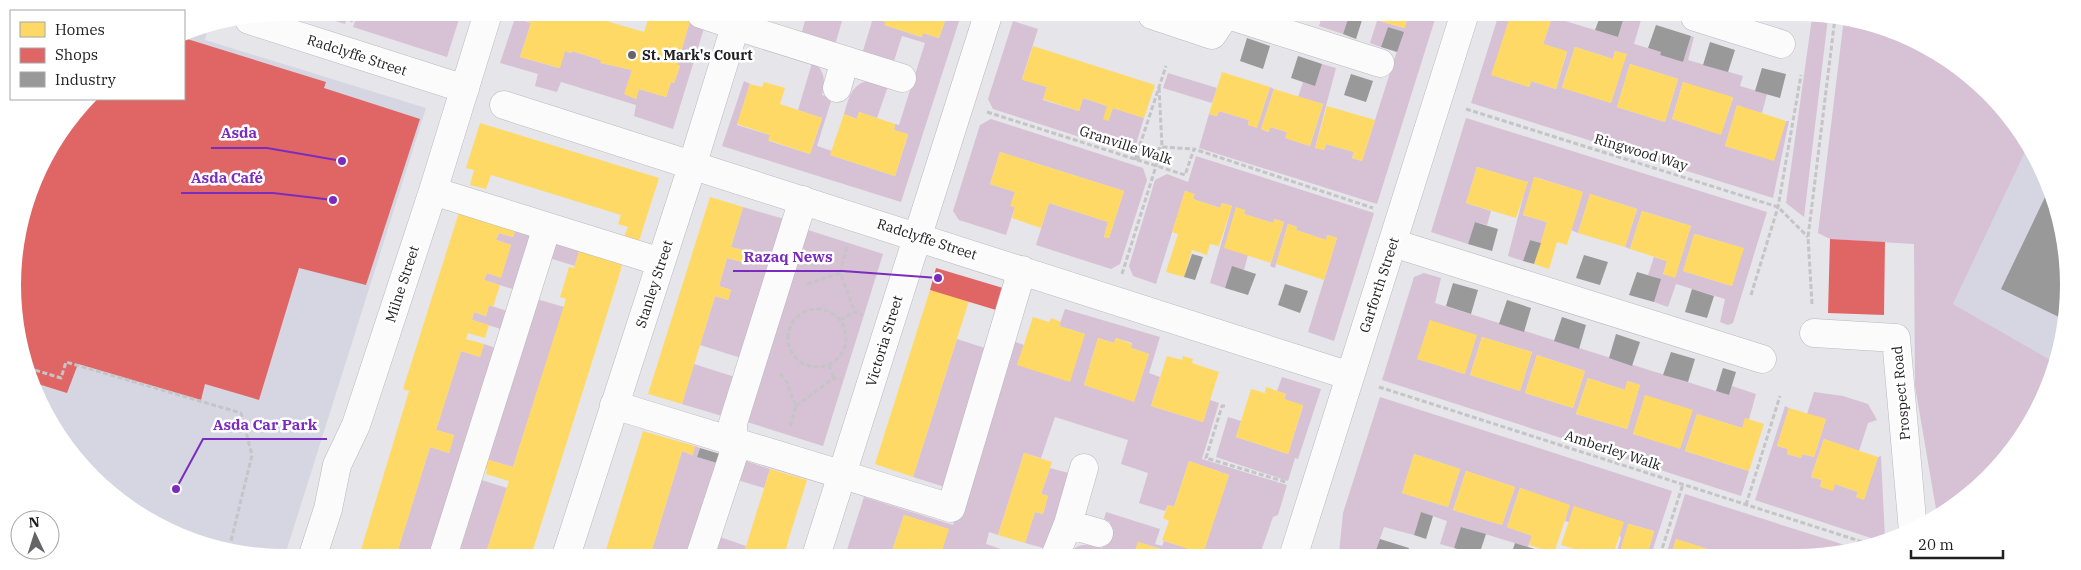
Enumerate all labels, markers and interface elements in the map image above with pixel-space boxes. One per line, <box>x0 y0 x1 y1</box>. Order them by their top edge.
legend <box>10 10 185 100</box>
text: Homes <box>55 20 105 39</box>
street label: Radclyffe Street <box>305 30 409 80</box>
text: Shops <box>55 45 98 64</box>
place label: St. Mark's Court <box>642 46 753 64</box>
marker: St. Mark's Court <box>626 49 638 61</box>
text: Industry <box>55 70 116 89</box>
callout: Asda <box>211 118 267 148</box>
street label: Granville Walk <box>1077 122 1175 169</box>
text: Asda <box>221 123 258 142</box>
street label: Ringwood Way <box>1592 129 1690 175</box>
callout: Asda Café <box>181 163 273 193</box>
text: Asda Café <box>191 168 263 187</box>
street label: Radclyffe Street <box>875 214 979 264</box>
street label: Garforth Street <box>1355 235 1403 335</box>
street label: Stanley Street <box>631 238 677 330</box>
callout: Razaq News <box>733 241 843 271</box>
street label: Milne Street <box>381 243 423 325</box>
text: Razaq News <box>743 247 833 266</box>
street label: Victoria Street <box>862 293 906 389</box>
street label: Prospect Road <box>1888 345 1914 441</box>
callout: Asda Car Park <box>203 409 327 439</box>
text: Asda Car Park <box>213 415 318 434</box>
street label: Amberley Walk <box>1563 426 1664 474</box>
north arrow <box>10 510 60 560</box>
text: N <box>28 513 40 531</box>
scale bar <box>1911 528 2004 560</box>
text: 20 m <box>1918 535 1954 554</box>

